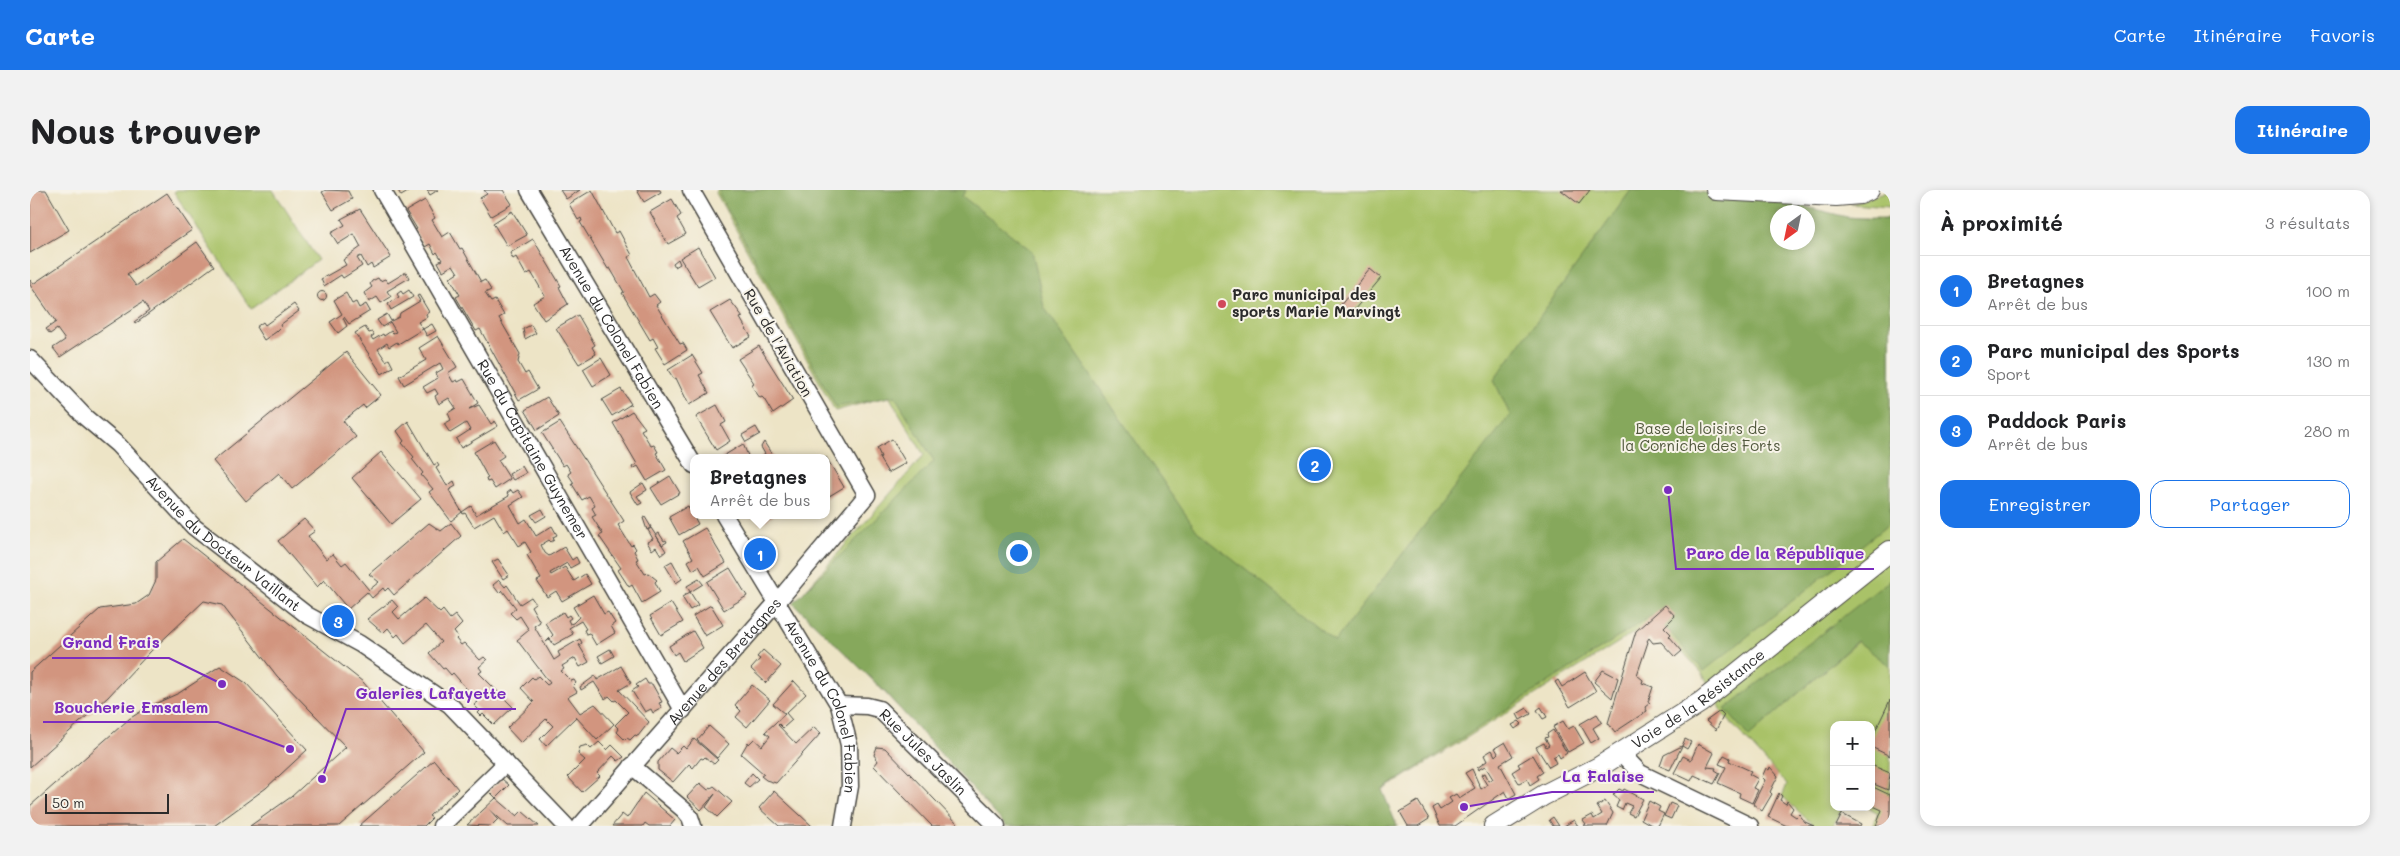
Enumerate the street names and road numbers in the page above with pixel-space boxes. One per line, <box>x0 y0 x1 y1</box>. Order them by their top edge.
street label: Avenue du Colonel Fabien <box>555 241 669 412</box>
street label: Rue de l'Aviation <box>740 285 818 400</box>
street label: Rue du Capitaine Guynemer <box>473 355 593 543</box>
street label: Avenue du Docteur Vaillant <box>142 471 305 616</box>
street label: Avenue des Bretagnes <box>662 593 785 729</box>
street label: Avenue du Colonel Fabien <box>781 616 861 795</box>
street label: Voie de la Résistance <box>1627 644 1769 753</box>
street label: Rue Jules Jaslin <box>876 704 971 799</box>

